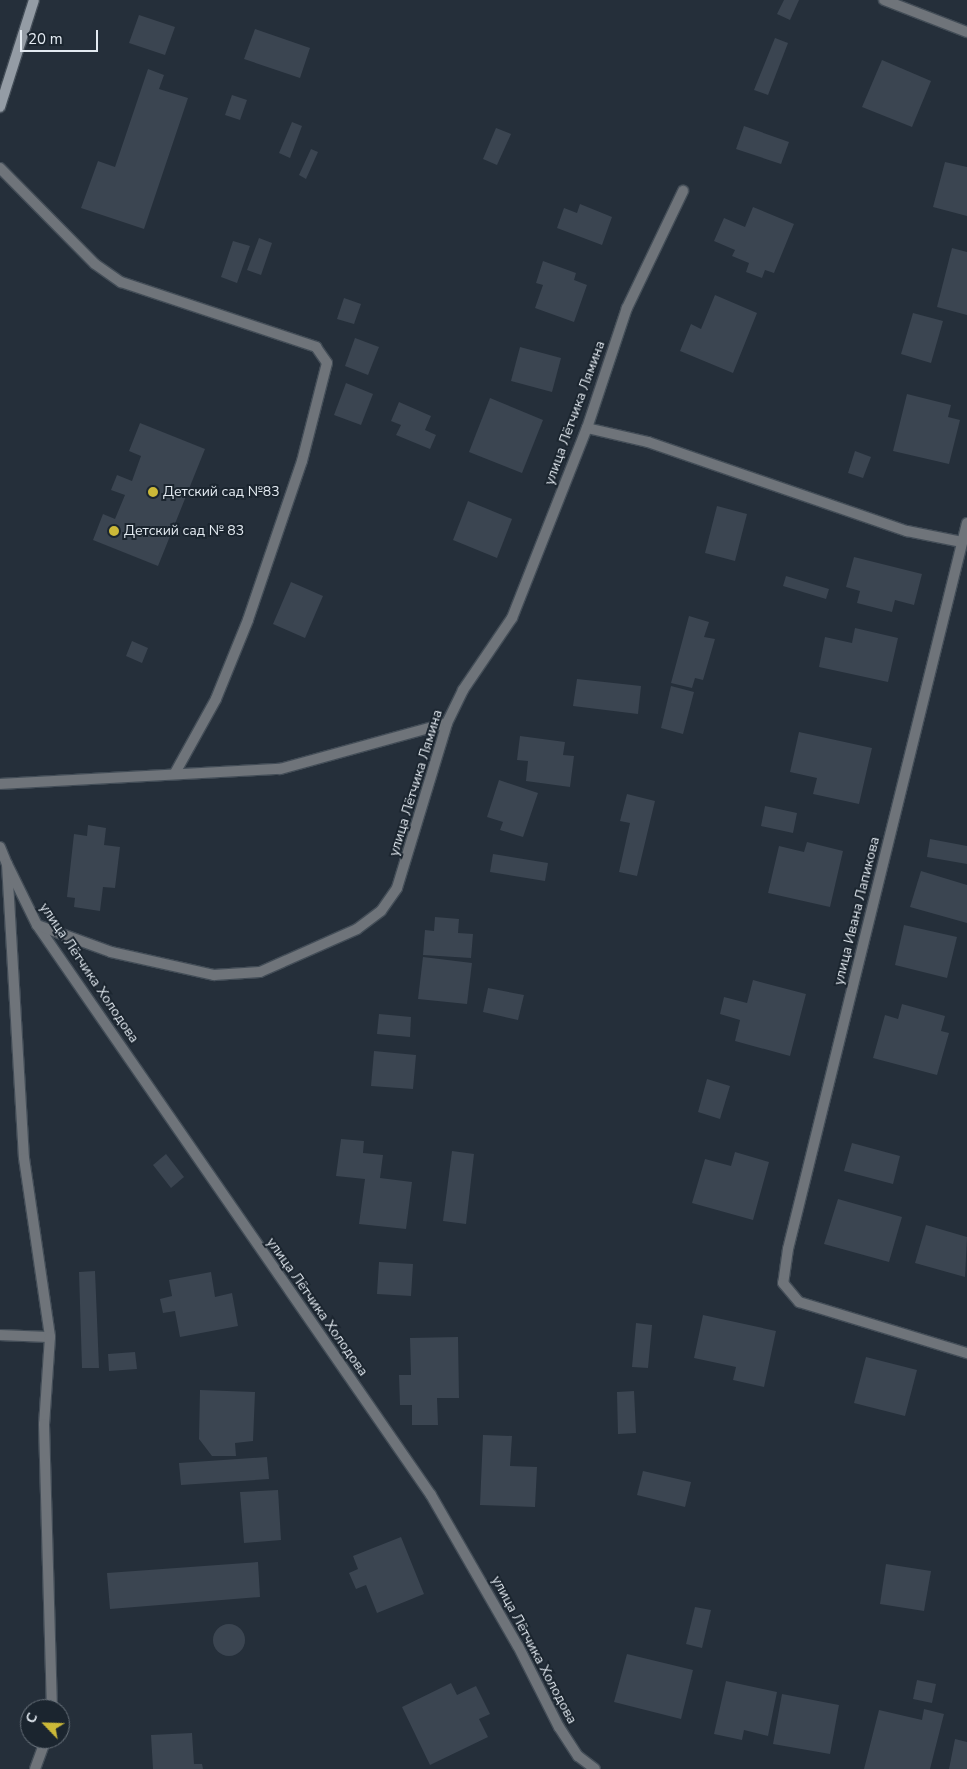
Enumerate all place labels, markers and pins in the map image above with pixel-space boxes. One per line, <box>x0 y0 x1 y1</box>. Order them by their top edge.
place label: Детский сад №83 <box>163 484 280 500</box>
marker: Детский сад №83 <box>147 486 159 498</box>
place label: Детский сад № 83 <box>124 523 244 539</box>
marker: Детский сад № 83 <box>108 525 120 537</box>

